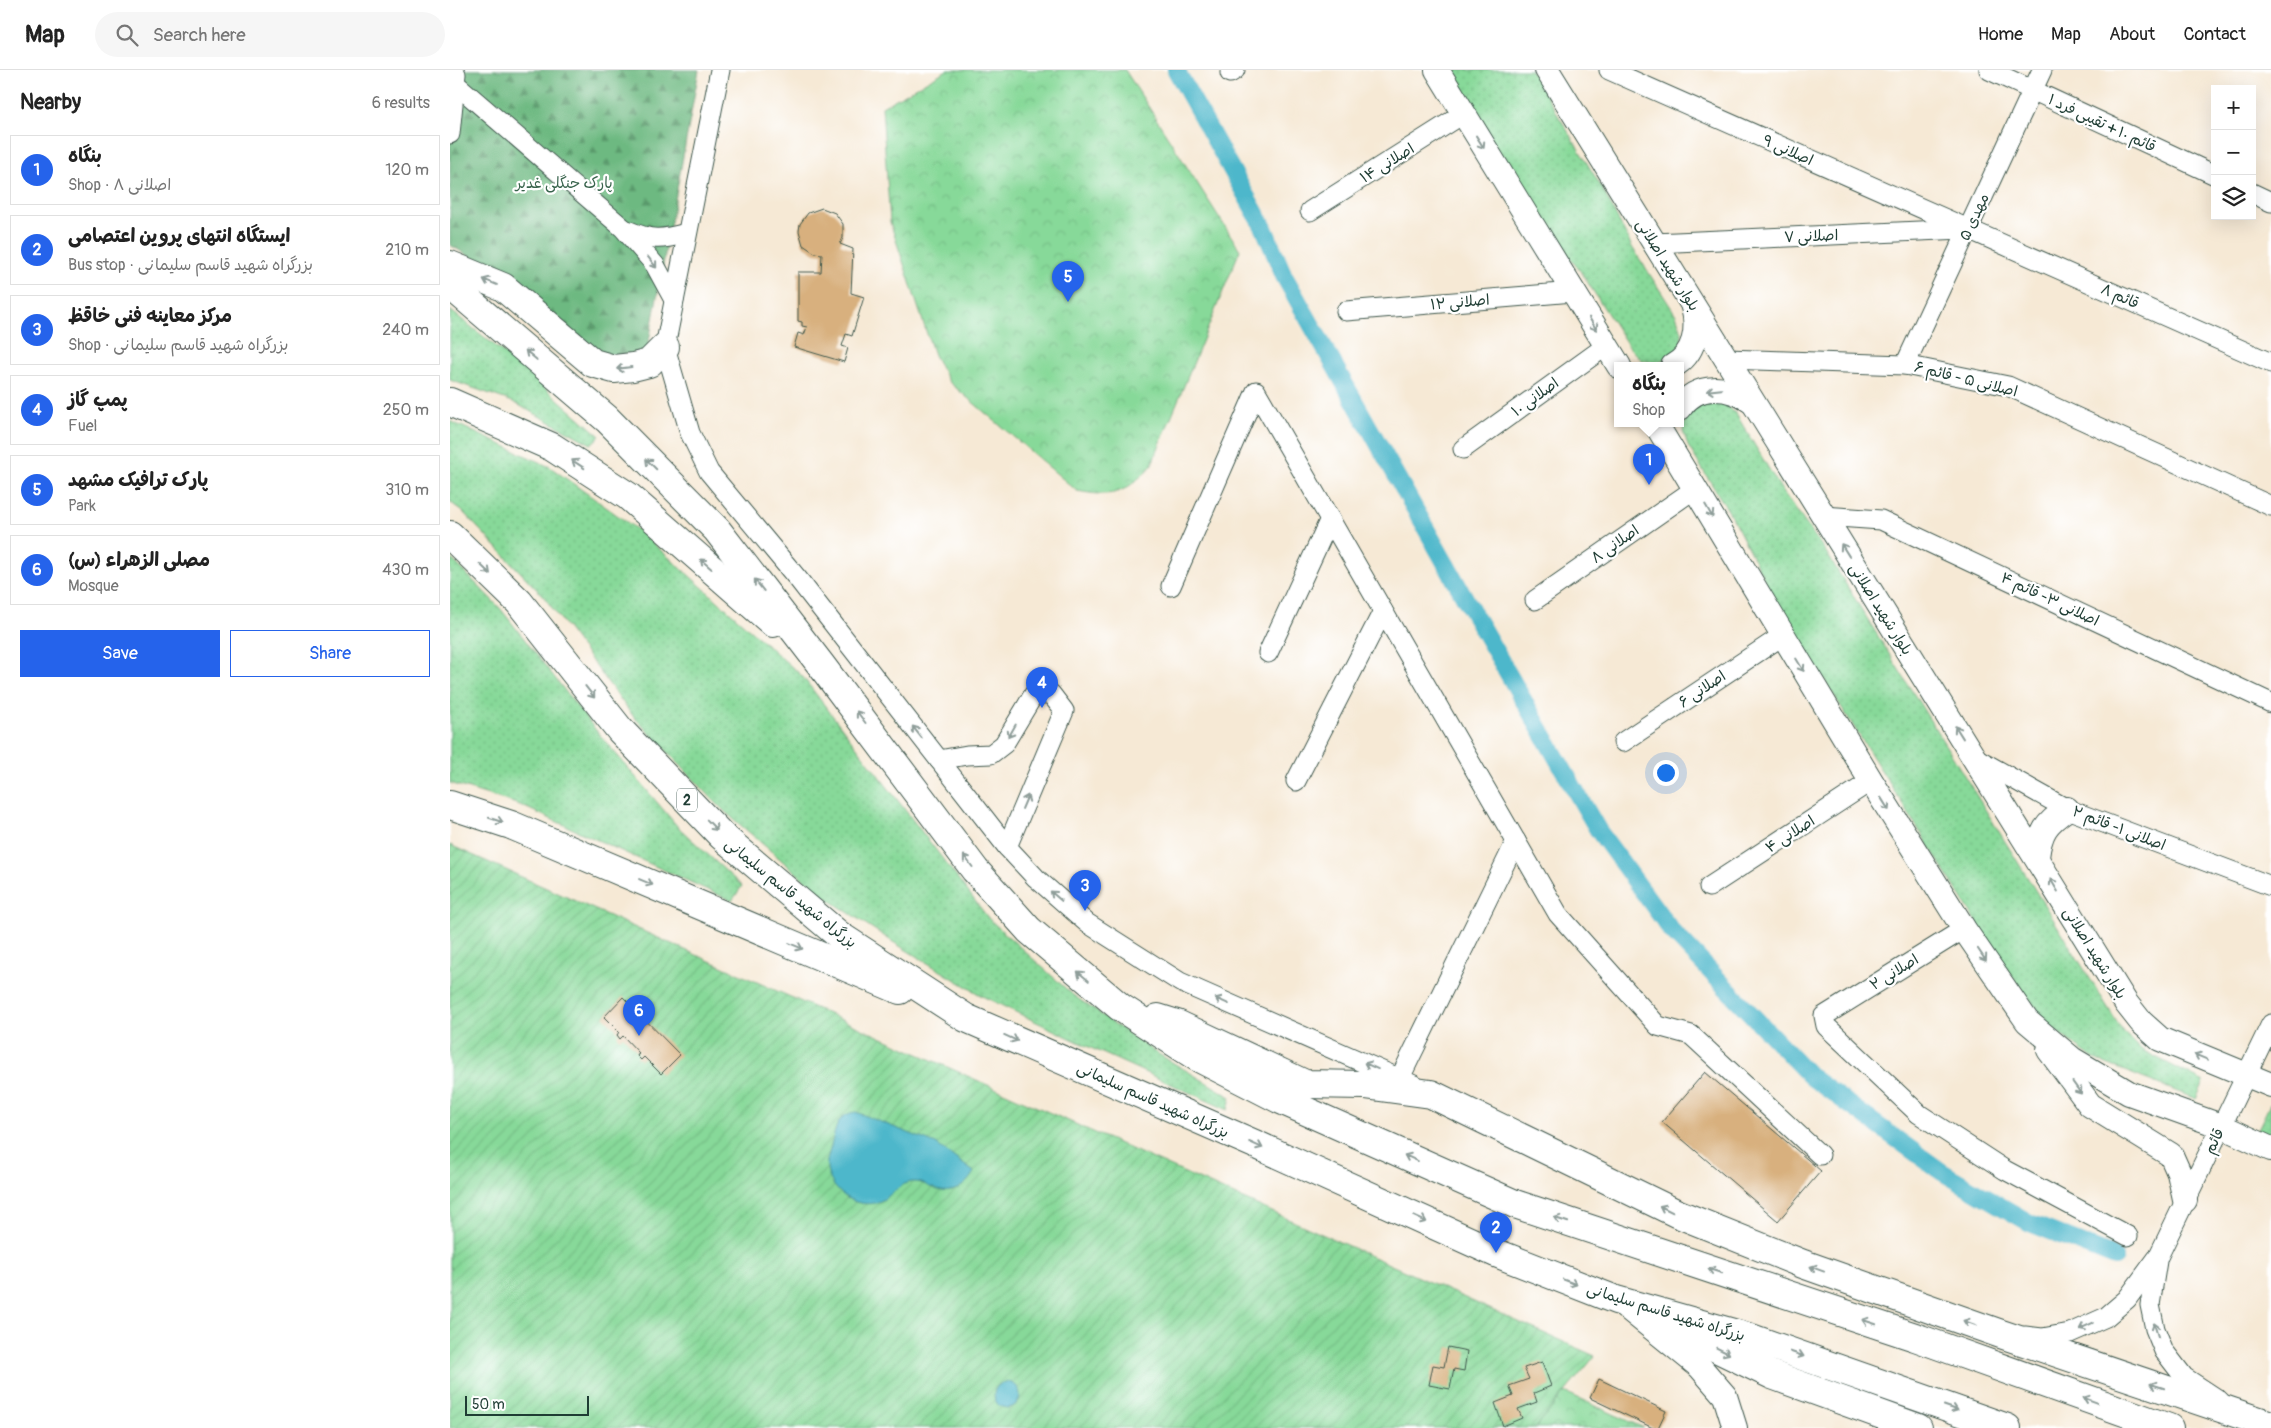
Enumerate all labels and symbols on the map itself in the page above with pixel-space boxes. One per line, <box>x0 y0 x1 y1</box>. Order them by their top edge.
street label: قائم ۱۰ + تقیبی فرد ۱ <box>2044 90 2159 159</box>
street label: اصلانی ۹ <box>1760 131 1816 170</box>
one-way arrow <box>1476 134 1486 148</box>
street label: اصلانی ۱۴ <box>1357 139 1418 188</box>
park label: پارک جنگلی غدیر <box>513 174 613 193</box>
street label: مهدی ۵ <box>1955 191 1994 244</box>
street label: بلوار شهید اصلانی <box>1632 216 1703 315</box>
street label: اصلانی ۷ <box>1783 226 1839 247</box>
one-way arrow <box>647 255 657 269</box>
pin: 5 <box>1052 261 1084 302</box>
one-way arrow <box>483 277 498 287</box>
street label: قائم ۸ <box>2097 280 2142 315</box>
street label: اصلانی ۱۲ <box>1430 290 1490 315</box>
one-way arrow <box>1589 317 1599 331</box>
one-way arrow <box>525 349 538 360</box>
street label: اصلانی ۵ - قائم ۶ <box>1912 357 2019 403</box>
one-way arrow <box>616 363 632 373</box>
street label: اصلانی ۱۰ <box>1508 374 1563 421</box>
one-way arrow <box>1707 385 1723 395</box>
pin: 1 <box>1633 444 1665 485</box>
one-way arrow <box>571 458 585 469</box>
one-way arrow <box>645 458 657 470</box>
one-way arrow <box>1704 503 1714 517</box>
street label: اصلانی ۸ <box>1588 521 1643 568</box>
one-way arrow <box>1839 544 1849 558</box>
one-way arrow <box>699 558 712 569</box>
street label: بلوار شهید اصلانی <box>1845 560 1916 659</box>
one-way arrow <box>479 563 491 575</box>
street label: اصلانی ۳- قائم ۴ <box>1997 568 2102 632</box>
one-way arrow <box>754 579 765 592</box>
one-way arrow <box>1796 658 1806 672</box>
pin: 4 <box>1026 667 1058 708</box>
street label: اصلانی ۶ <box>1675 667 1730 712</box>
one-way arrow <box>585 685 596 698</box>
one-way arrow <box>855 711 866 724</box>
one-way arrow <box>1007 724 1017 738</box>
one-way arrow <box>912 726 923 739</box>
one-way arrow <box>1953 726 1963 740</box>
your location <box>1653 760 1679 786</box>
road number: 2 <box>677 788 697 812</box>
one-way arrow <box>1021 795 1031 810</box>
one-way arrow <box>1881 796 1891 810</box>
street label: اصلانی ۱- قائم ۲ <box>2069 802 2168 857</box>
street label: اصلانی ۴ <box>1762 811 1819 857</box>
one-way arrow <box>488 816 504 825</box>
one-way arrow <box>705 819 718 831</box>
street label: بزرگراه شهید قاسم سلیمانی <box>720 834 860 954</box>
one-way arrow <box>963 855 974 868</box>
pin: 3 <box>1069 870 1101 911</box>
one-way arrow <box>638 878 653 888</box>
one-way arrow <box>2048 879 2058 893</box>
one-way arrow <box>1050 890 1063 901</box>
street label: بلوار شهید اصلانی <box>2059 904 2130 1003</box>
one-way arrow <box>788 942 803 951</box>
one-way arrow <box>1978 948 1988 962</box>
street label: اصلانی ۲ <box>1866 950 1922 995</box>
one-way arrow <box>1077 970 1090 981</box>
pin: 6 <box>623 995 655 1036</box>
one-way arrow <box>1215 995 1230 1005</box>
one-way arrow <box>1003 1033 1018 1043</box>
one-way arrow <box>2194 1051 2209 1061</box>
street label: بزرگراه شهید قاسم سلیمانی <box>1073 1058 1232 1144</box>
one-way arrow <box>1364 1060 1379 1070</box>
one-way arrow <box>2072 1081 2082 1095</box>
street label: قائم <box>2200 1125 2231 1158</box>
one-way arrow <box>1248 1140 1263 1150</box>
one-way arrow <box>1403 1152 1418 1162</box>
one-way arrow <box>1659 1203 1674 1213</box>
pin: 2 <box>1480 1212 1512 1253</box>
one-way arrow <box>1412 1214 1427 1224</box>
one-way arrow <box>1553 1214 1569 1224</box>
one-way arrow <box>1810 1264 1825 1273</box>
one-way arrow <box>1708 1266 1723 1275</box>
one-way arrow <box>1562 1277 1577 1287</box>
street label: بزرگراه شهید قاسم سلیمانی <box>1584 1279 1747 1347</box>
one-way arrow <box>1862 1317 1877 1326</box>
one-way arrow <box>1963 1318 1978 1327</box>
one-way arrow <box>2079 1321 2094 1331</box>
one-way arrow <box>2151 1322 2161 1338</box>
one-way arrow <box>1715 1347 1730 1356</box>
one-way arrow <box>1789 1350 1805 1359</box>
one-way arrow <box>2150 1381 2166 1390</box>
scale bar <box>465 1393 589 1416</box>
one-way arrow <box>2083 1395 2098 1404</box>
one-way arrow <box>1942 1404 1958 1413</box>

